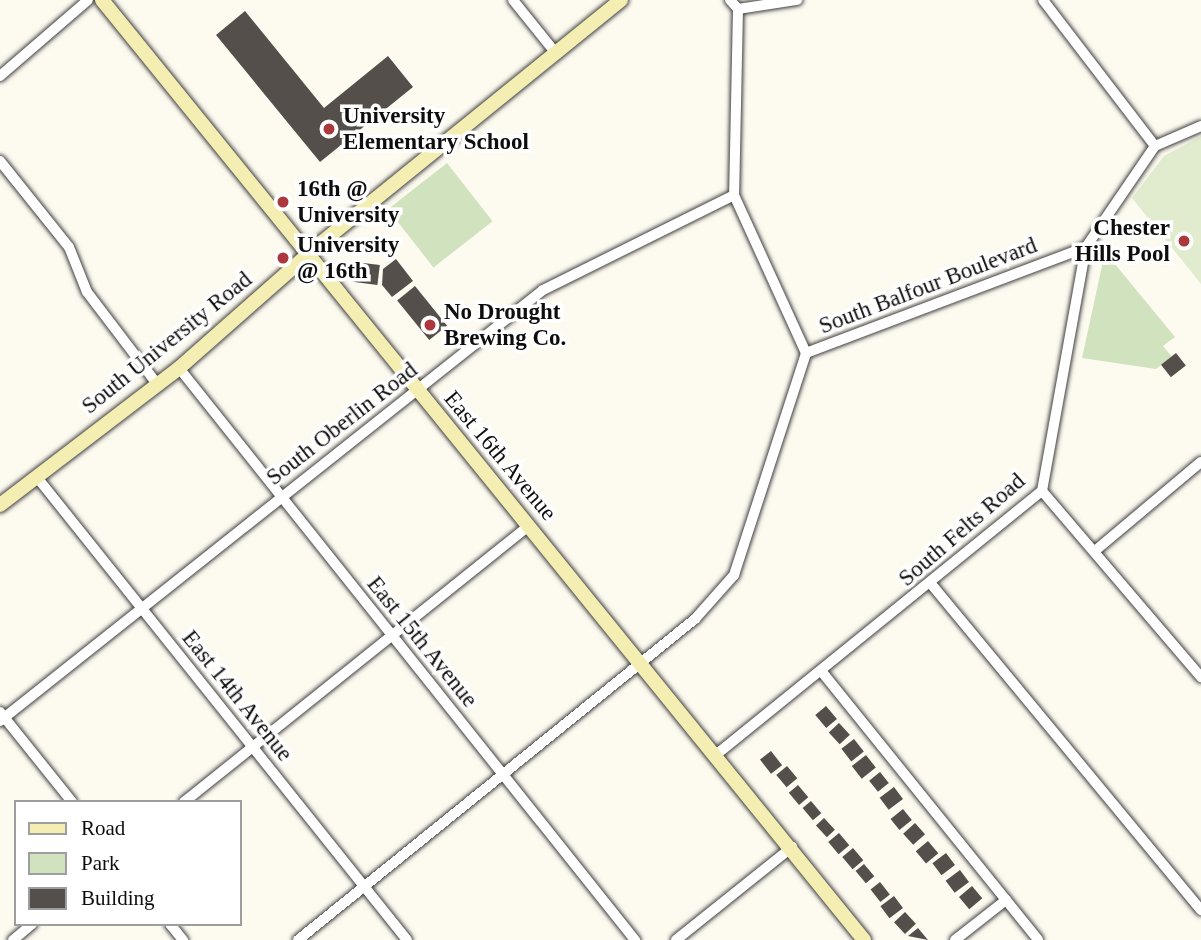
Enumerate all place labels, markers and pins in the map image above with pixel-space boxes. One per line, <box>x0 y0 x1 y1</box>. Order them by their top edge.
place label: University Elementary School <box>343 102 529 156</box>
marker: University Elementary School <box>321 121 337 137</box>
place label: 16th @ University <box>297 175 399 229</box>
marker: 16th @ University <box>275 194 291 210</box>
place label: Chester Hills Pool <box>1075 214 1170 268</box>
place label: University @ 16th <box>297 231 399 285</box>
marker: Chester Hills Pool <box>1176 233 1192 249</box>
marker: University @ 16th <box>275 250 291 266</box>
place label: No Drought Brewing Co. <box>444 298 566 352</box>
marker: No Drought Brewing Co. <box>422 317 438 333</box>

